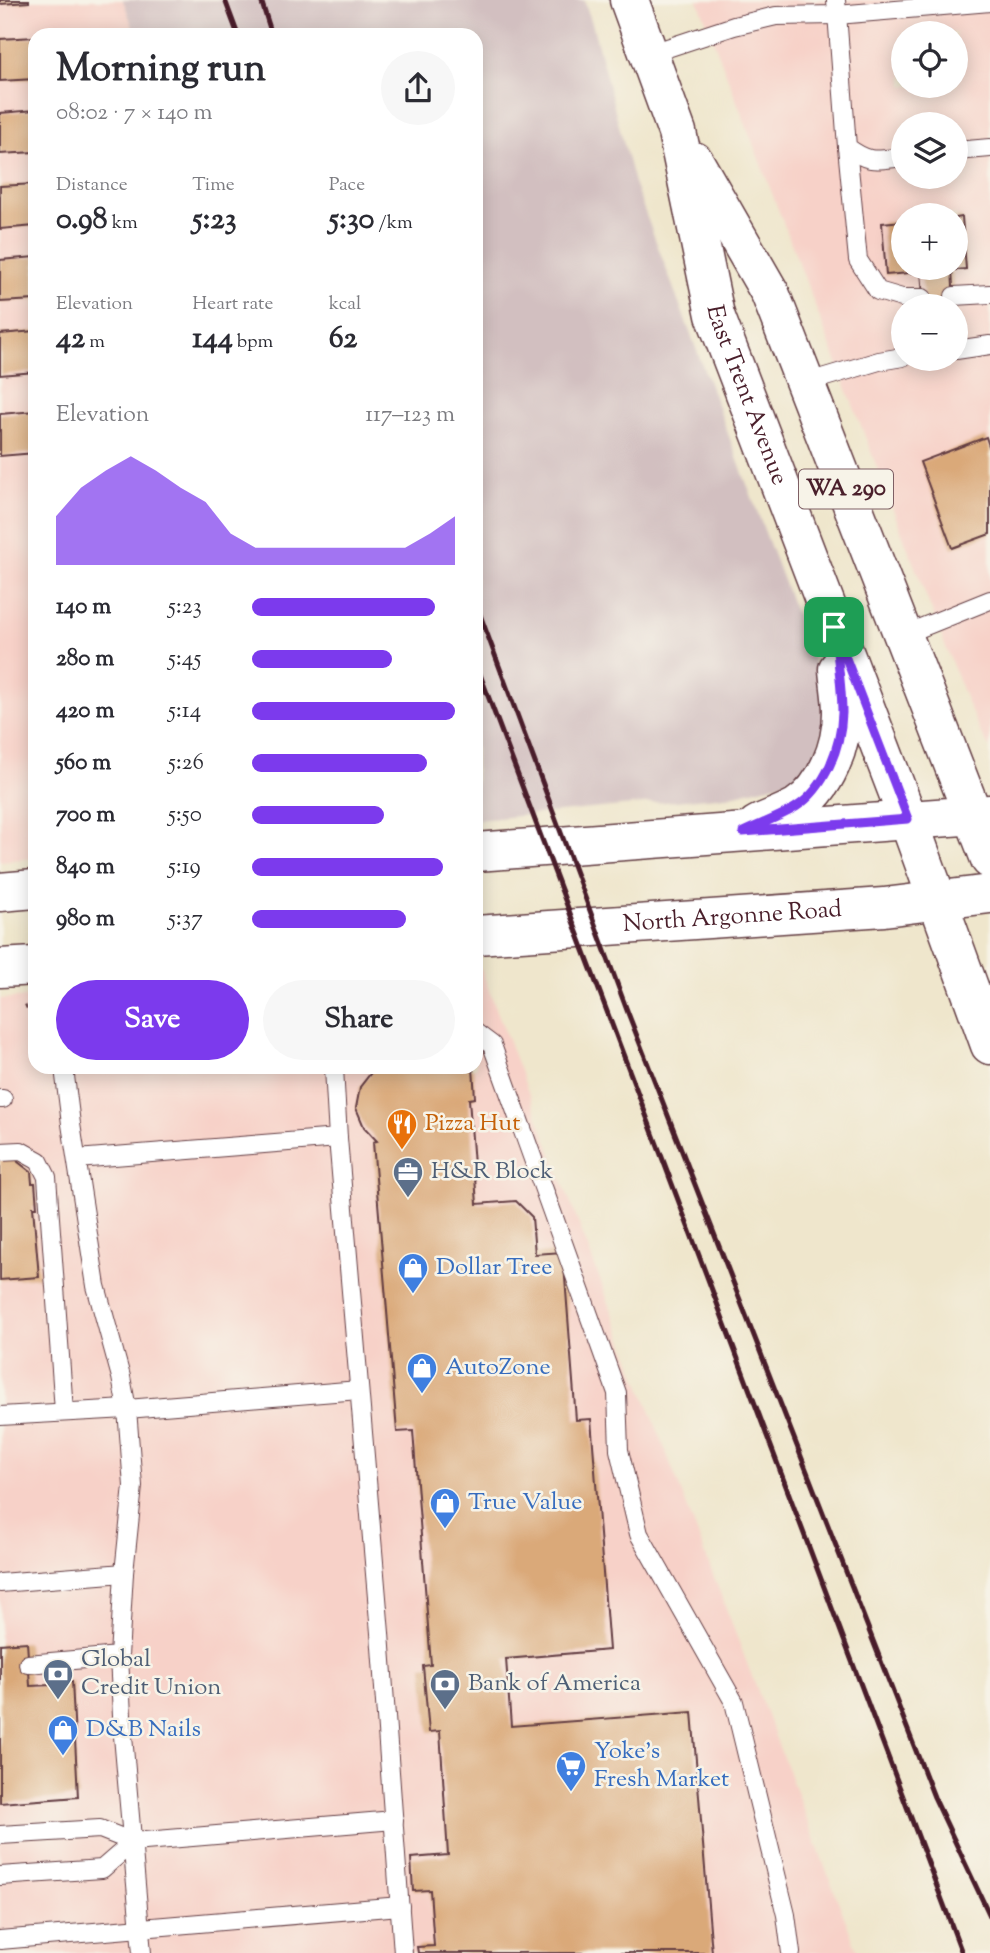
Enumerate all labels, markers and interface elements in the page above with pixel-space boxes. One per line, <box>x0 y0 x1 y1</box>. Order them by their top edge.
map controls <box>891 21 968 371</box>
button: locate <box>891 21 968 98</box>
text: Morning run <box>56 44 266 98</box>
button: share <box>381 51 455 125</box>
text: 08:02 · 7 × 140 m <box>56 97 212 130</box>
button: layers <box>891 112 968 189</box>
text: Distance <box>56 172 128 199</box>
text: Time <box>192 172 235 199</box>
text: Pace <box>329 172 365 199</box>
text: 0.98 <box>56 199 108 242</box>
text: 5:23 <box>192 199 237 242</box>
text: 5:30 <box>329 199 374 242</box>
button: + <box>891 203 968 280</box>
text: km <box>108 210 138 237</box>
text: /km <box>374 210 413 237</box>
text: Elevation <box>56 291 133 318</box>
text: Heart rate <box>192 291 273 318</box>
text: kcal <box>329 291 361 318</box>
button: − <box>891 294 968 371</box>
street label: East Trent Avenue <box>696 302 796 490</box>
text: 42 <box>56 318 85 361</box>
text: 144 <box>192 318 233 361</box>
text: 62 <box>329 318 357 361</box>
text: m <box>85 329 105 356</box>
text: bpm <box>233 329 273 356</box>
text: Elevation <box>56 399 149 432</box>
text: 117–123 m <box>365 399 455 432</box>
road number: WA 290 <box>799 470 893 509</box>
text: 140 m <box>56 591 111 624</box>
text: 5:23 <box>168 591 202 624</box>
pin <box>804 597 864 657</box>
icon: arrive <box>815 608 853 646</box>
text: 280 m <box>56 643 114 676</box>
text: 5:45 <box>168 643 201 676</box>
text: 420 m <box>56 695 114 728</box>
text: 5:14 <box>168 695 201 728</box>
text: 560 m <box>56 747 111 780</box>
text: 5:26 <box>168 747 204 780</box>
text: 700 m <box>56 799 115 832</box>
text: 5:50 <box>168 799 202 832</box>
text: 840 m <box>56 851 115 884</box>
text: 5:19 <box>168 851 201 884</box>
street label: North Argonne Road <box>622 893 844 942</box>
text: 980 m <box>56 903 115 936</box>
text: 5:37 <box>168 903 203 936</box>
button: Save <box>56 980 249 1060</box>
button: Share <box>263 980 455 1060</box>
restaurant icon: Pizza Hut <box>385 1107 419 1151</box>
place label: Pizza Hut <box>425 1107 520 1141</box>
office icon: H&R Block <box>391 1155 425 1199</box>
place label: H&R Block <box>431 1155 553 1189</box>
shop icon: Dollar Tree <box>396 1251 430 1295</box>
place label: Dollar Tree <box>436 1251 552 1285</box>
shop icon: AutoZone <box>405 1351 439 1395</box>
place label: AutoZone <box>445 1351 551 1385</box>
shop icon: True Value <box>428 1486 462 1530</box>
place label: True Value <box>468 1486 582 1520</box>
place label: Global Credit Union <box>81 1643 222 1705</box>
bank icon: Global Credit Union <box>41 1657 75 1701</box>
bank icon: Bank of America <box>428 1667 462 1711</box>
place label: Bank of America <box>468 1667 641 1701</box>
shop icon: D&B Nails <box>46 1713 80 1757</box>
place label: D&B Nails <box>86 1713 201 1747</box>
place label: Yoke's Fresh Market <box>594 1735 729 1797</box>
supermarket icon: Yoke's Fresh Market <box>554 1749 588 1793</box>

